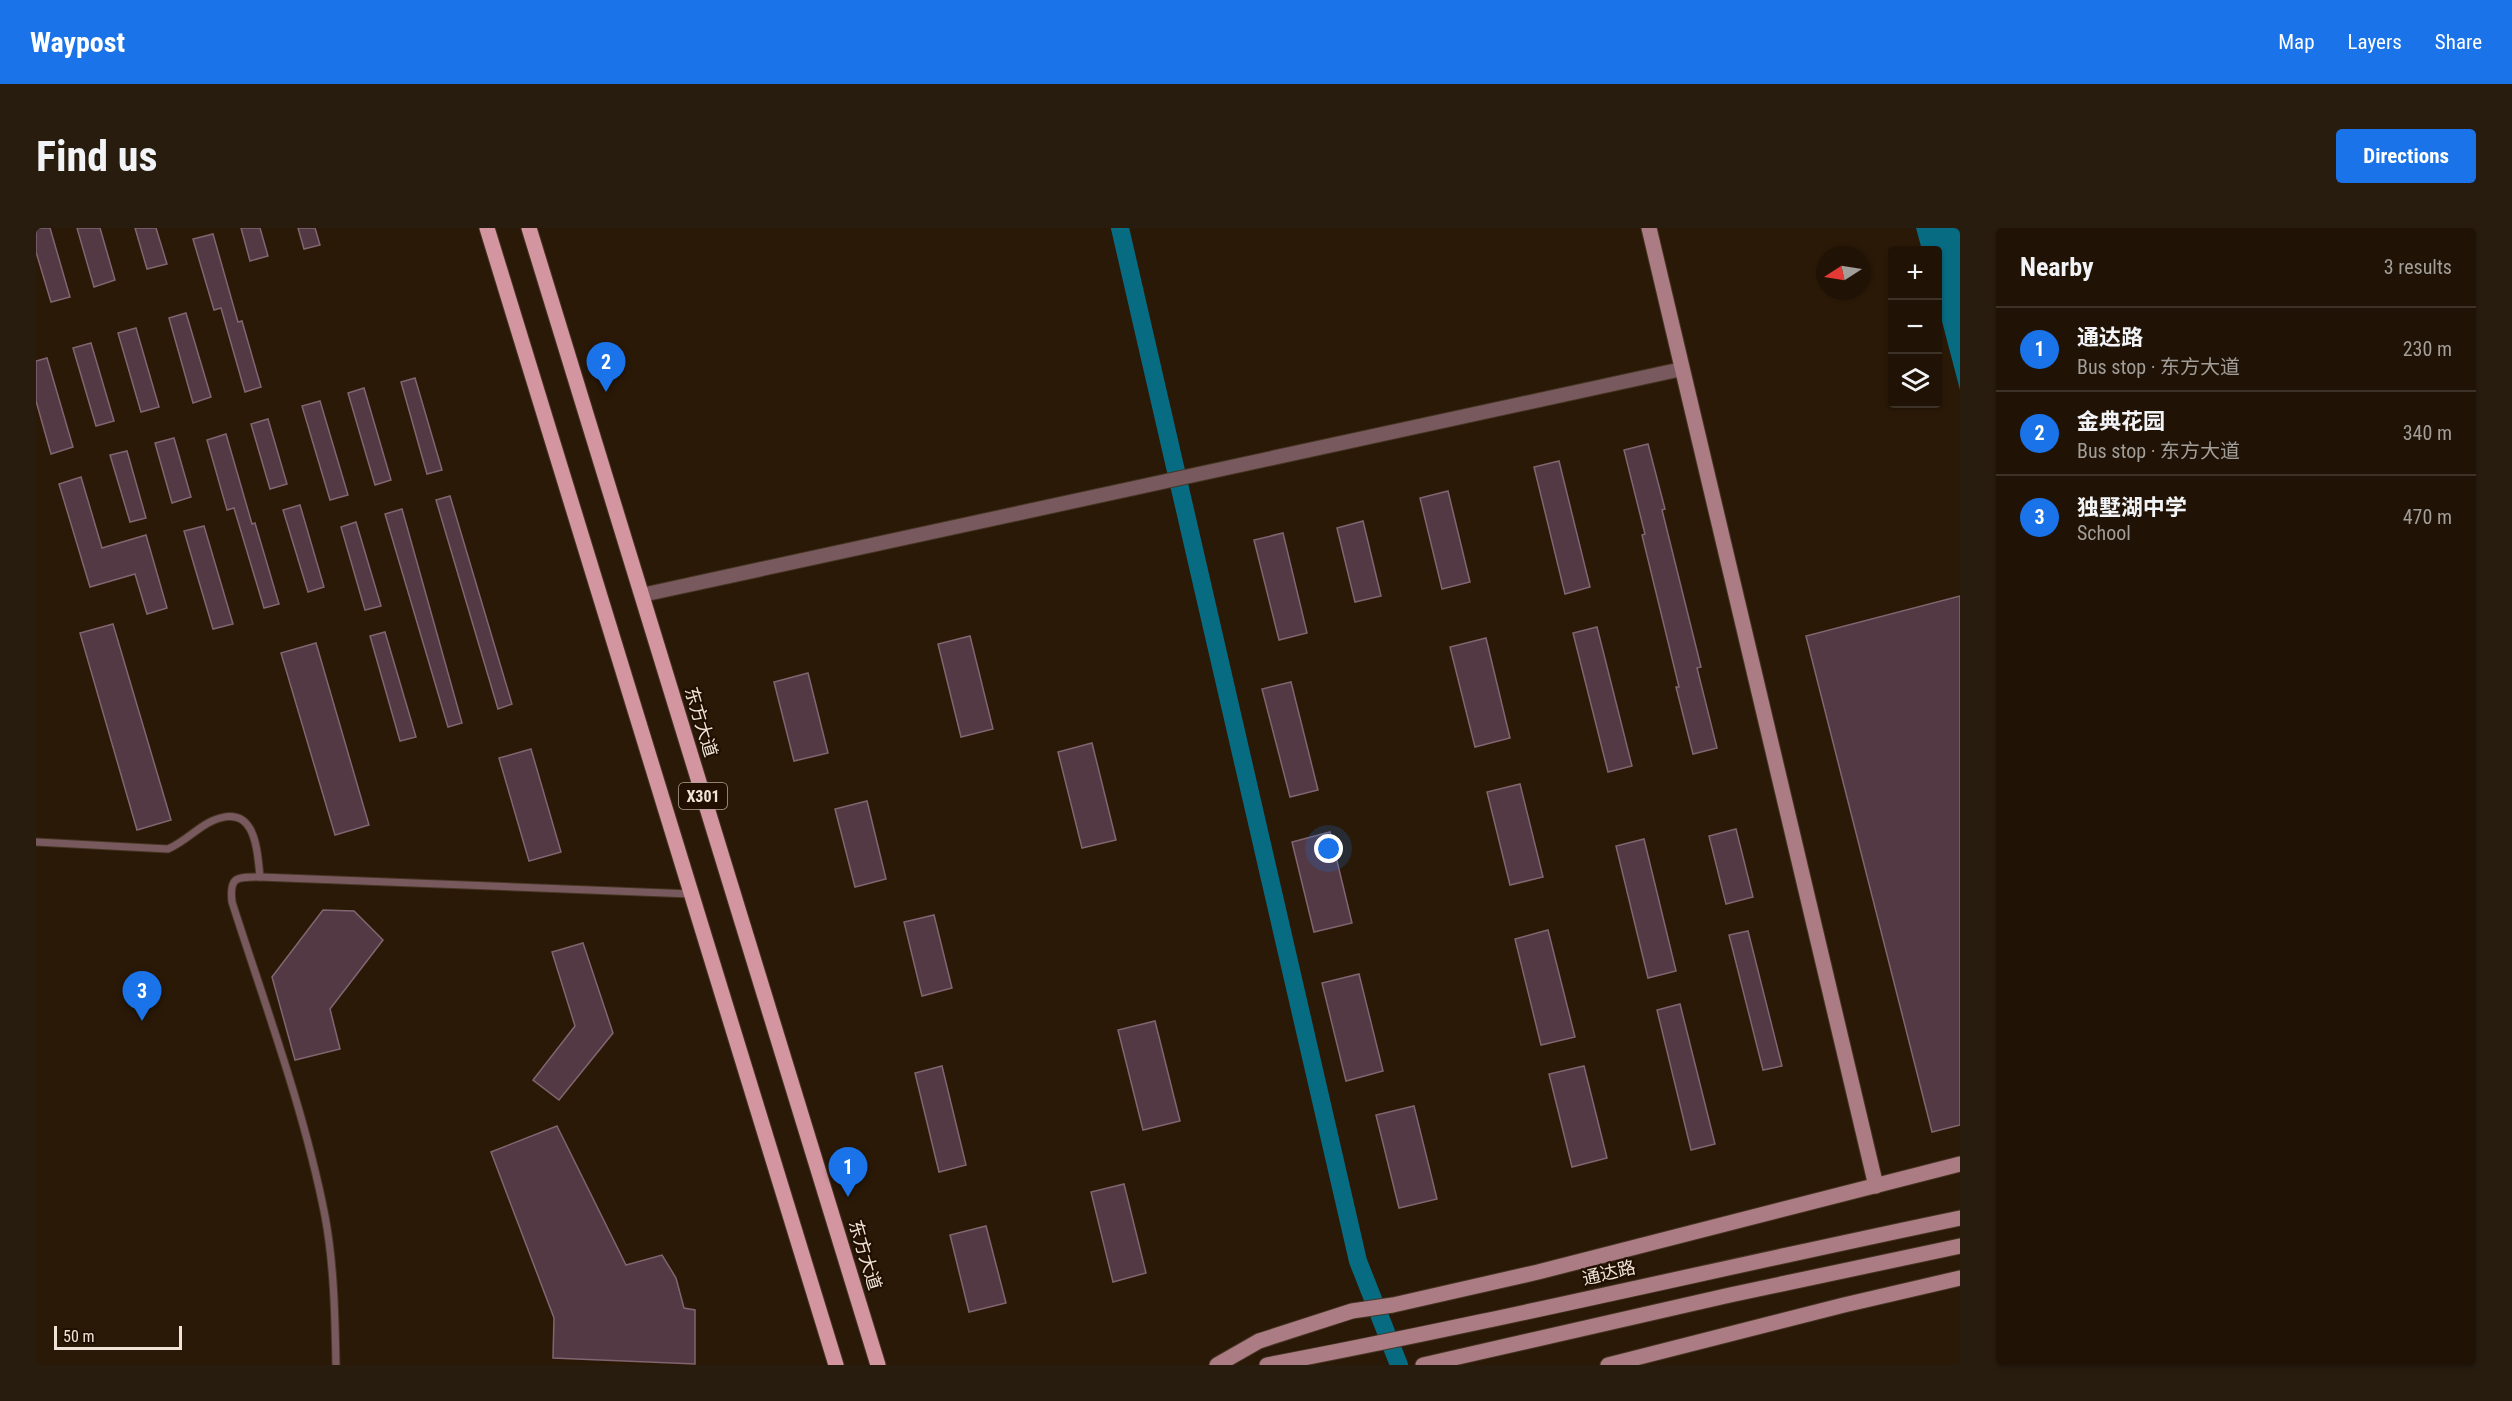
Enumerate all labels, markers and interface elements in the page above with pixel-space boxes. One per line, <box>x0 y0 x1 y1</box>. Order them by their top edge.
text: Waypost <box>30 26 125 59</box>
text: Map <box>2278 30 2315 54</box>
text: Layers <box>2348 30 2402 54</box>
text: Share <box>2435 30 2482 54</box>
button: Directions <box>2336 129 2476 183</box>
text: Find us <box>36 132 157 181</box>
north arrow <box>1816 246 1870 300</box>
map controls <box>1888 246 1942 408</box>
button: + <box>1888 246 1942 300</box>
text: Nearby <box>2020 252 2094 282</box>
text: 3 results <box>2384 255 2452 279</box>
button: − <box>1888 300 1942 354</box>
text: 通达路 <box>2077 325 2143 350</box>
text: 1 <box>2034 337 2045 361</box>
text: 230 m <box>2403 337 2452 361</box>
pin: 2 <box>586 342 626 392</box>
button: layers <box>1888 354 1942 408</box>
text: Bus stop · 东方大道 <box>2077 355 2240 379</box>
text: 金典花园 <box>2077 409 2165 434</box>
text: 2 <box>2034 421 2045 445</box>
text: 340 m <box>2403 421 2452 445</box>
text: Bus stop · 东方大道 <box>2077 439 2240 463</box>
text: 独墅湖中学 <box>2077 495 2187 520</box>
text: 3 <box>2034 505 2045 529</box>
text: 470 m <box>2403 505 2452 529</box>
text: School <box>2077 521 2131 545</box>
street label: 东方大道 <box>681 684 722 759</box>
road number: X301 <box>679 783 727 809</box>
your location <box>1314 834 1343 863</box>
pin: 3 <box>122 972 162 1021</box>
pin: 1 <box>828 1148 868 1197</box>
street label: 东方大道 <box>845 1217 886 1292</box>
street label: 通达路 <box>1580 1256 1638 1289</box>
scale bar <box>54 1323 182 1350</box>
text: 50 m <box>63 1327 95 1346</box>

